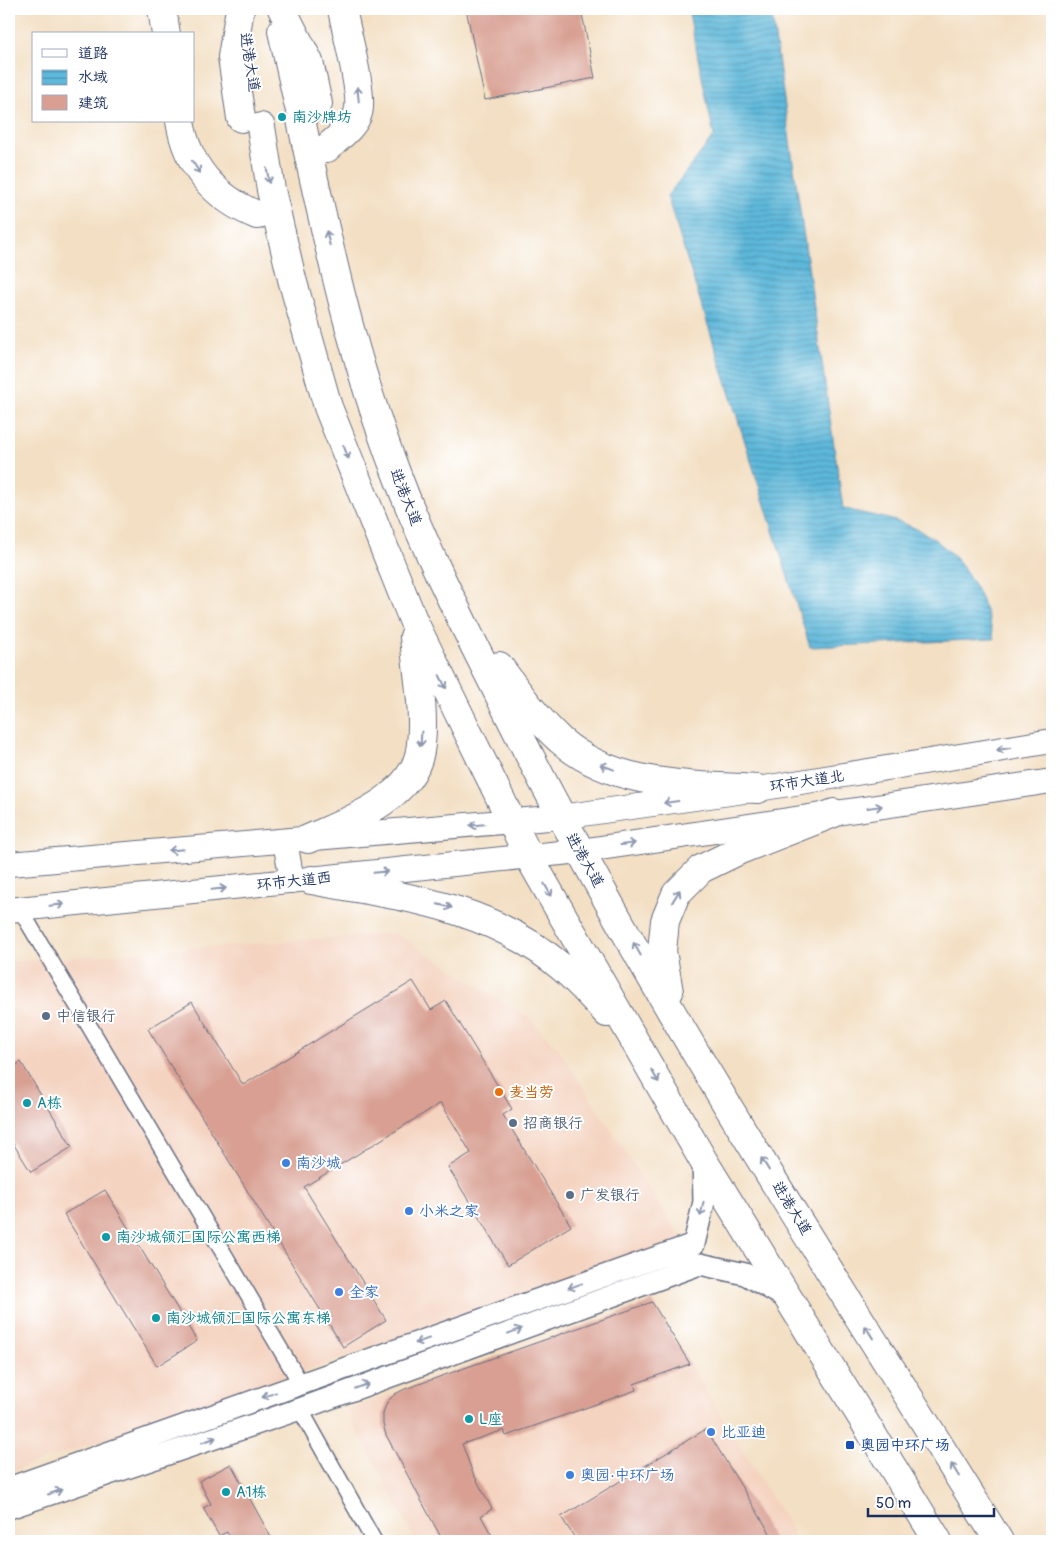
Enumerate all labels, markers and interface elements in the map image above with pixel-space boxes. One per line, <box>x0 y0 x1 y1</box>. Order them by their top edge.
street label: 进港大道 <box>235 31 264 93</box>
legend <box>32 32 195 122</box>
text: 道路 <box>78 44 108 63</box>
text: 水域 <box>78 68 108 87</box>
one-way arrow <box>353 87 362 103</box>
text: 建筑 <box>78 94 108 113</box>
place label: 南沙牌坊 <box>292 108 352 127</box>
marker: 南沙牌坊 <box>276 111 288 123</box>
one-way arrow <box>191 159 201 173</box>
one-way arrow <box>264 167 274 183</box>
one-way arrow <box>323 231 332 247</box>
one-way arrow <box>342 444 351 459</box>
street label: 进港大道 <box>385 466 426 529</box>
one-way arrow <box>438 675 448 690</box>
one-way arrow <box>416 730 425 746</box>
one-way arrow <box>997 744 1013 754</box>
one-way arrow <box>599 762 615 771</box>
street label: 环市大道北 <box>769 766 846 797</box>
one-way arrow <box>663 797 679 807</box>
one-way arrow <box>867 802 883 812</box>
one-way arrow <box>470 821 486 830</box>
street label: 进港大道 <box>561 830 608 891</box>
one-way arrow <box>620 839 636 849</box>
one-way arrow <box>168 845 184 855</box>
one-way arrow <box>372 867 388 877</box>
street label: 环市大道西 <box>256 868 332 895</box>
one-way arrow <box>544 882 554 896</box>
one-way arrow <box>211 884 227 894</box>
one-way arrow <box>672 890 682 904</box>
one-way arrow <box>49 901 65 910</box>
one-way arrow <box>436 902 452 911</box>
one-way arrow <box>631 943 641 957</box>
place label: 中信银行 <box>56 1007 116 1026</box>
marker: 中信银行 <box>40 1010 52 1022</box>
one-way arrow <box>650 1069 660 1084</box>
place label: 麦当劳 <box>509 1083 554 1102</box>
marker: 麦当劳 <box>493 1086 505 1098</box>
place label: A栋 <box>37 1094 62 1113</box>
marker: A栋 <box>21 1097 33 1109</box>
place label: 招商银行 <box>523 1114 583 1133</box>
marker: 招商银行 <box>507 1117 519 1129</box>
place label: 南沙城 <box>296 1154 341 1173</box>
marker: 南沙城 <box>280 1157 292 1169</box>
one-way arrow <box>760 1157 770 1171</box>
street label: 进港大道 <box>768 1178 816 1239</box>
place label: 广发银行 <box>580 1186 640 1205</box>
marker: 广发银行 <box>564 1189 576 1201</box>
one-way arrow <box>697 1200 706 1216</box>
place label: 小米之家 <box>419 1202 479 1221</box>
marker: 小米之家 <box>403 1205 415 1217</box>
place label: 南沙城领汇国际公寓西梯 <box>116 1228 281 1247</box>
marker: 南沙城领汇国际公寓西梯 <box>100 1231 112 1243</box>
one-way arrow <box>568 1282 583 1291</box>
place label: 全家 <box>349 1283 379 1302</box>
marker: 全家 <box>333 1286 345 1298</box>
place label: 南沙城领汇国际公寓东梯 <box>166 1309 331 1328</box>
marker: 南沙城领汇国际公寓东梯 <box>150 1312 162 1324</box>
one-way arrow <box>864 1325 874 1339</box>
one-way arrow <box>507 1326 522 1335</box>
one-way arrow <box>415 1337 430 1346</box>
one-way arrow <box>354 1381 369 1390</box>
one-way arrow <box>261 1391 277 1401</box>
place label: L座 <box>479 1410 502 1429</box>
marker: L座 <box>463 1413 475 1425</box>
place label: 比亚迪 <box>721 1423 766 1442</box>
marker: 比亚迪 <box>705 1426 717 1438</box>
one-way arrow <box>200 1435 216 1444</box>
place label: 奥园中环广场 <box>860 1436 950 1455</box>
marker: 奥园中环广场 <box>844 1439 856 1451</box>
one-way arrow <box>949 1463 960 1477</box>
place label: 奥园·中环广场 <box>580 1466 675 1485</box>
marker: 奥园·中环广场 <box>564 1469 576 1481</box>
place label: A1栋 <box>236 1483 267 1502</box>
scale bar <box>868 1485 995 1517</box>
marker: A1栋 <box>220 1486 232 1498</box>
one-way arrow <box>47 1487 62 1496</box>
text: 50 m <box>876 1494 911 1513</box>

